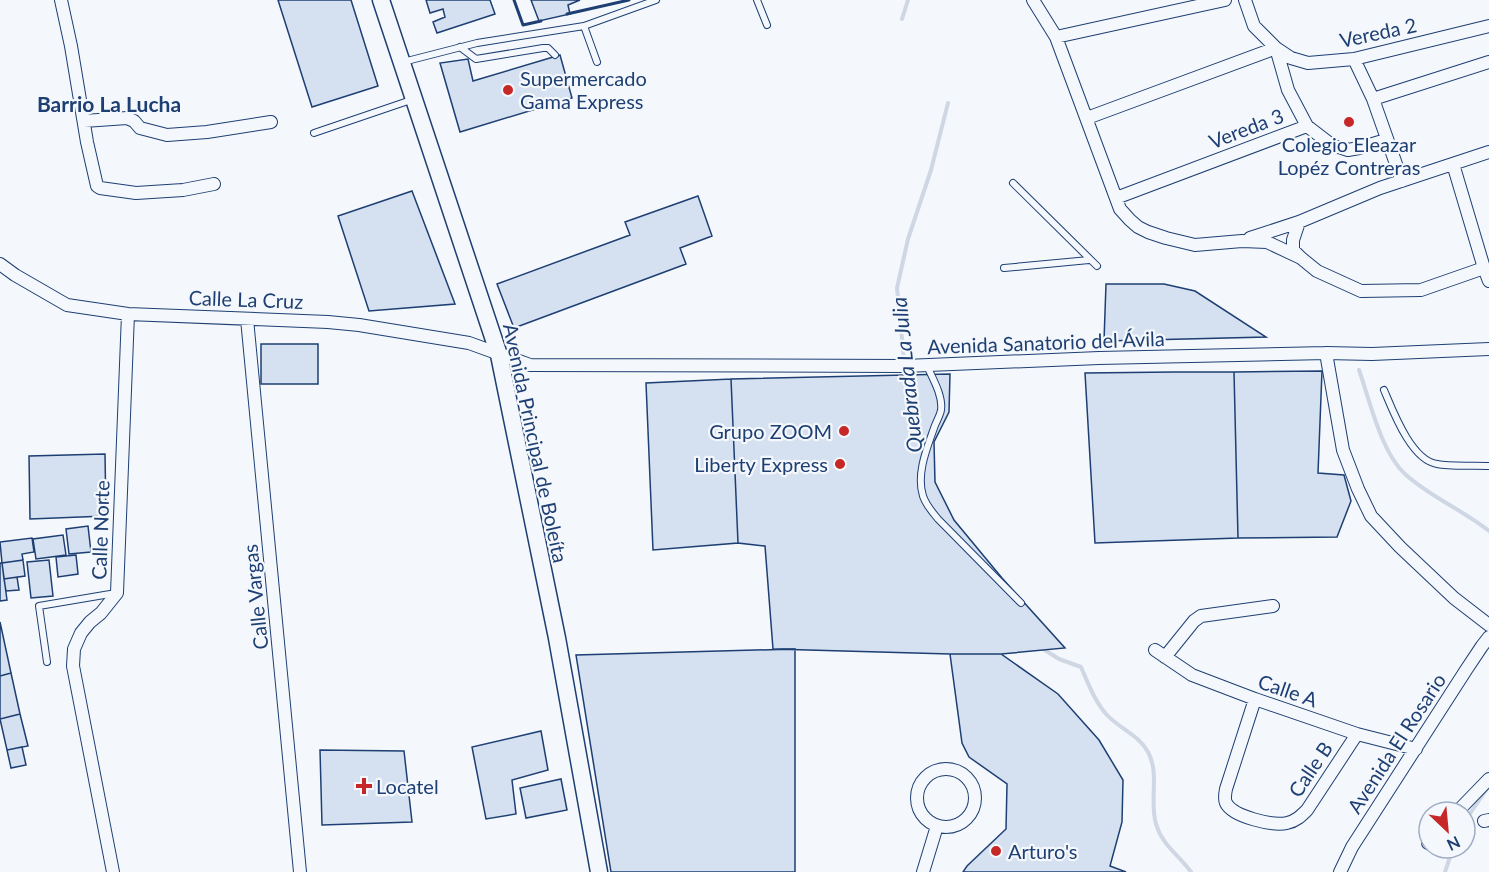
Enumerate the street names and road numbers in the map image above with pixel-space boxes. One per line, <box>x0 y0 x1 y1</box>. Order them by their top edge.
street label: Vereda 2 <box>1337 12 1419 52</box>
street label: Vereda 3 <box>1205 103 1287 153</box>
street label: Calle La Cruz <box>188 285 304 313</box>
street label: Avenida Principal de Boleíta <box>499 321 573 565</box>
street label: Avenida Sanatorio del Ávila <box>927 326 1165 358</box>
street label: Calle Norte <box>86 480 114 580</box>
street label: Calle Vargas <box>238 543 272 651</box>
street label: Avenida El Rosario <box>1342 668 1450 818</box>
street label: Calle A <box>1255 669 1321 711</box>
street label: Calle B <box>1283 737 1337 801</box>

